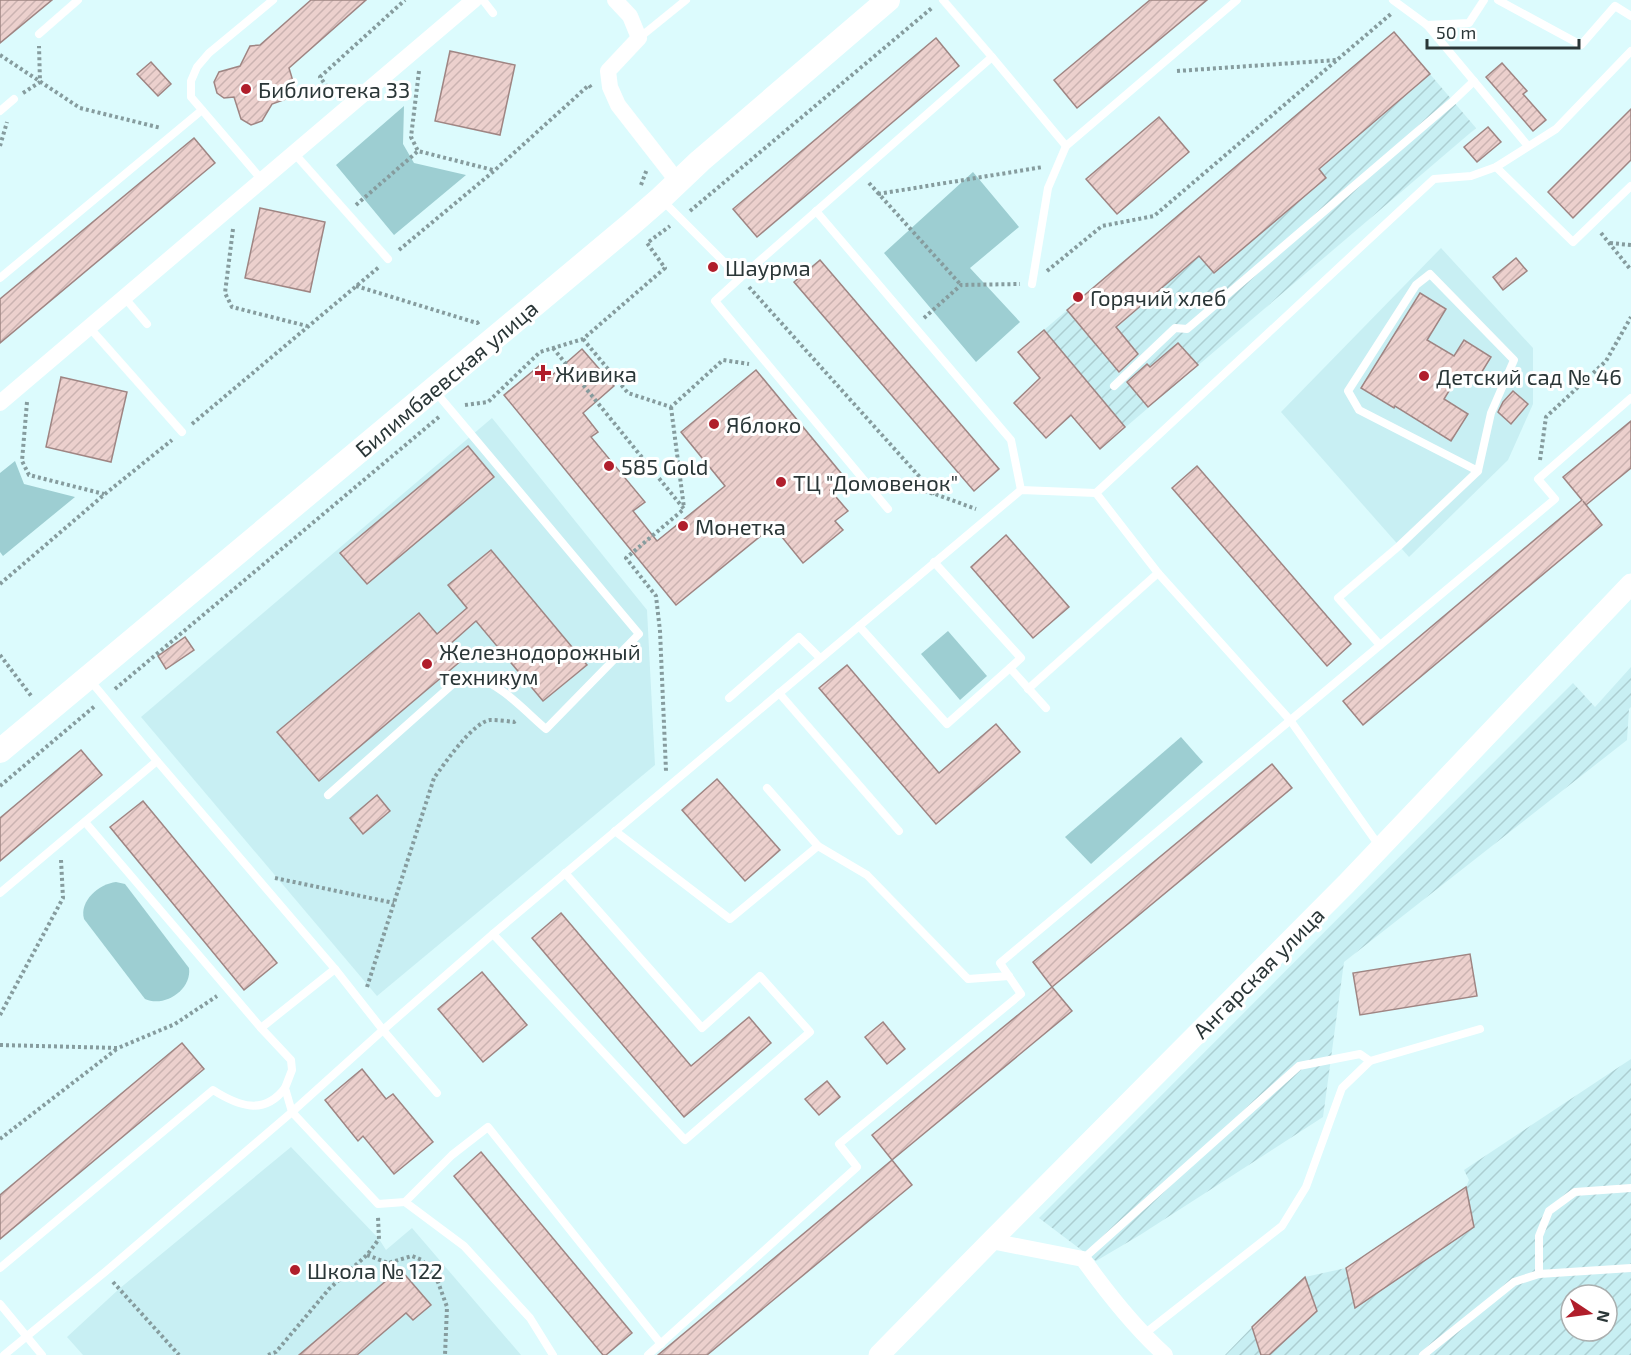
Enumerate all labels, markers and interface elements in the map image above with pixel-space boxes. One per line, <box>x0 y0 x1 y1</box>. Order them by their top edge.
scale bar <box>1427 12 1578 50</box>
text: 50 m <box>1436 21 1476 43</box>
place label: Библиотека 33 <box>258 76 410 102</box>
marker: Библиотека 33 <box>239 82 253 96</box>
place label: Шаурма <box>725 254 811 281</box>
marker: Шаурма <box>706 260 720 274</box>
place label: Горячий хлеб <box>1090 284 1226 310</box>
marker: Горячий хлеб <box>1071 290 1085 304</box>
street label: Билимбаевская улица <box>350 294 543 463</box>
place label: Живика <box>555 360 637 386</box>
place label: Детский сад № 46 <box>1436 363 1622 389</box>
marker: Живика <box>536 366 550 380</box>
marker: Детский сад № 46 <box>1417 369 1431 383</box>
place label: Яблоко <box>726 411 801 437</box>
marker: Яблоко <box>707 417 721 431</box>
place label: 585 Gold <box>621 453 708 479</box>
marker: 585 Gold <box>602 459 616 473</box>
place label: ТЦ "Домовенок" <box>793 469 958 495</box>
marker: ТЦ "Домовенок" <box>774 475 788 489</box>
place label: Монетка <box>695 513 786 539</box>
marker: Монетка <box>676 519 690 533</box>
place label: Железнодорожный техникум <box>439 638 641 690</box>
marker: Железнодорожный техникум <box>420 657 434 671</box>
street label: Ангарская улица <box>1187 901 1330 1044</box>
place label: Школа № 122 <box>307 1257 443 1283</box>
marker: Школа № 122 <box>288 1263 302 1277</box>
north arrow <box>1559 1283 1619 1343</box>
text: N <box>1594 1309 1615 1324</box>

